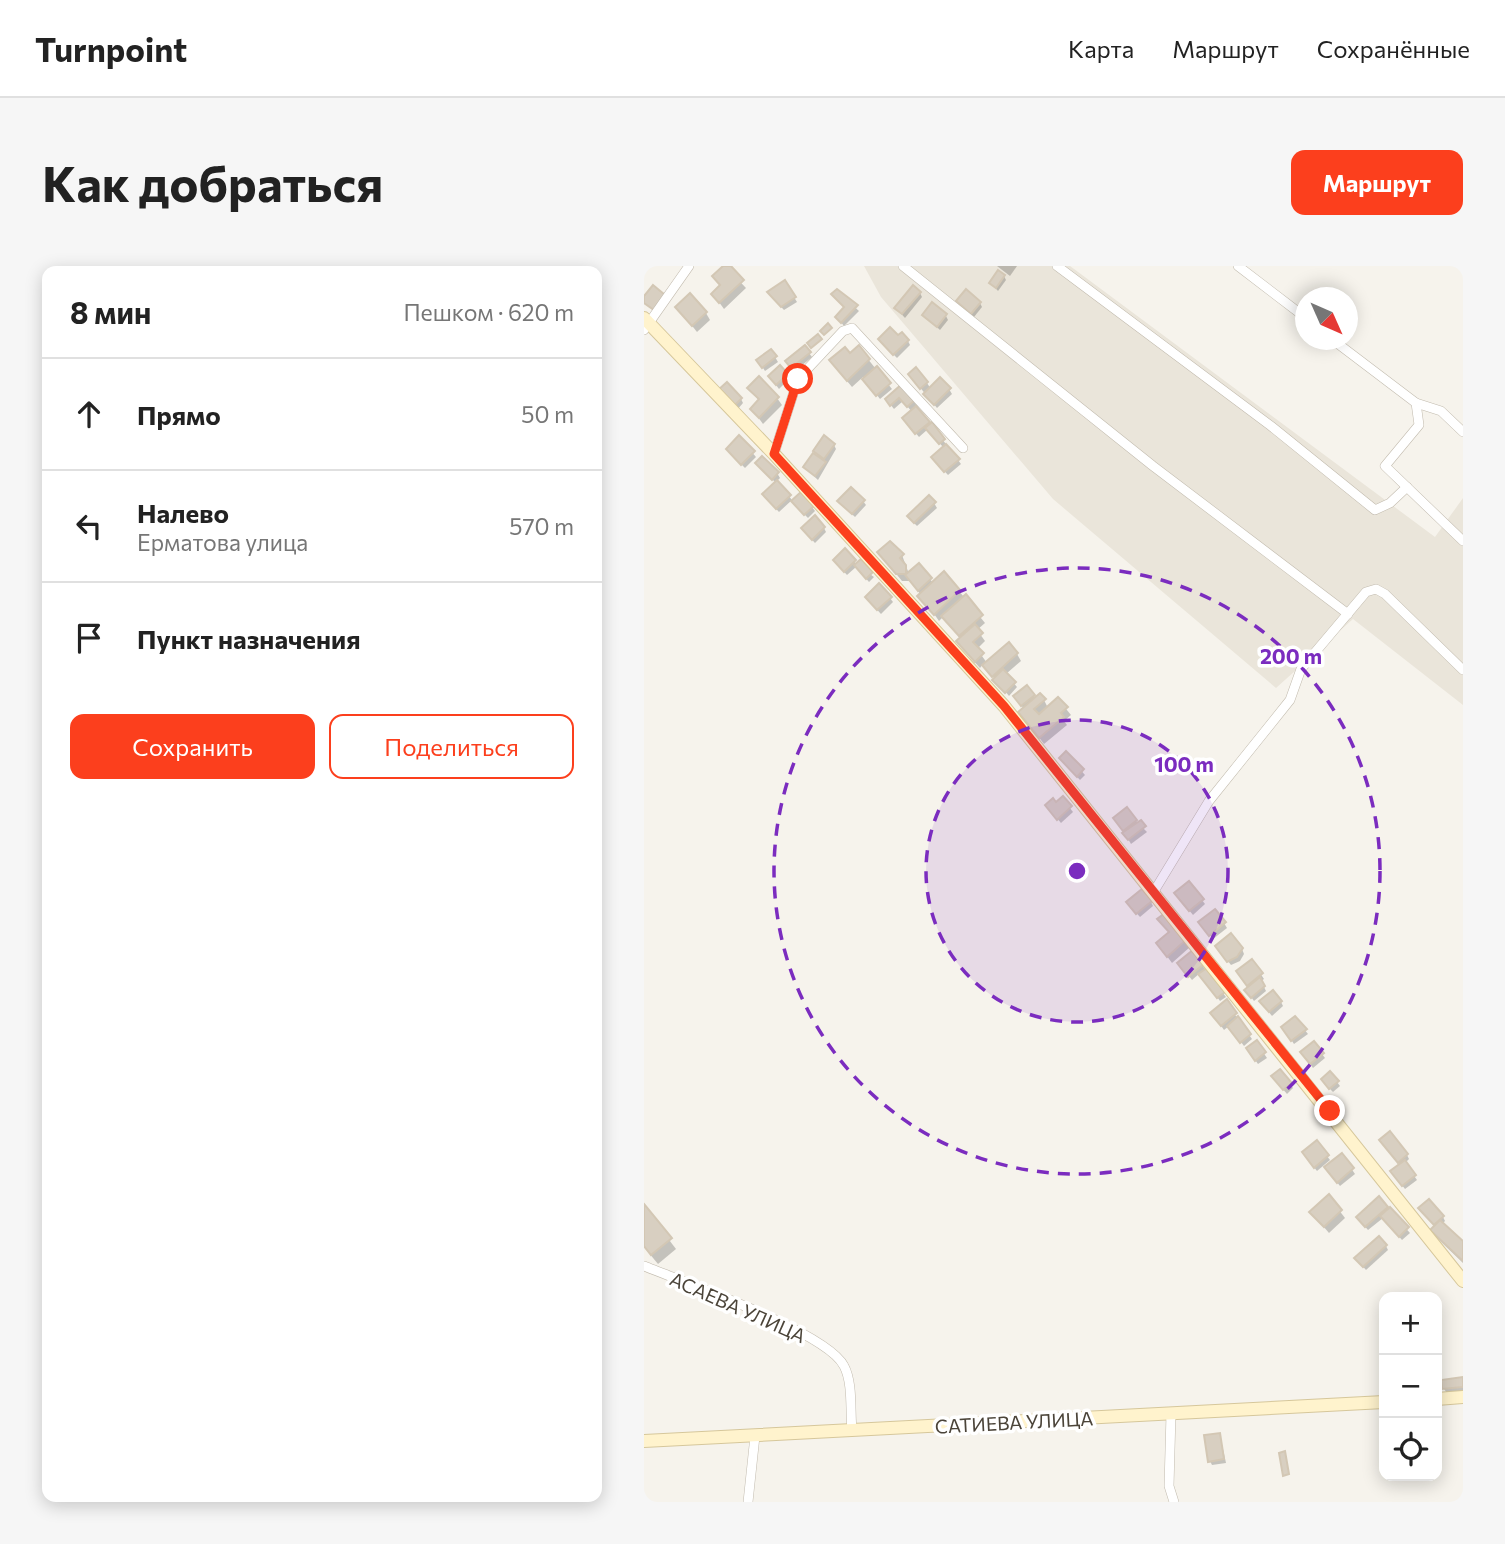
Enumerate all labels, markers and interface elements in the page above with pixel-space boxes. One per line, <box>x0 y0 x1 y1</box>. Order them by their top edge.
text: Turnpoint <box>35 28 187 69</box>
text: Карта <box>1068 34 1134 63</box>
text: Маршрут <box>1172 34 1279 63</box>
text: Сохранённые <box>1317 34 1470 63</box>
button: Маршрут <box>1291 150 1463 215</box>
text: Как добраться <box>42 152 383 212</box>
north arrow <box>1295 287 1358 350</box>
text: 8 мин <box>70 293 151 330</box>
text: Пешком · 620 m <box>403 298 574 326</box>
route start <box>782 363 813 394</box>
icon: ahead <box>70 395 108 433</box>
text: Прямо <box>137 399 221 430</box>
text: 50 m <box>521 400 574 428</box>
text: Налево <box>137 497 229 528</box>
icon: left <box>70 507 108 545</box>
text: 570 m <box>509 512 574 540</box>
text: Ерматова улица <box>137 528 308 556</box>
icon: arrive <box>70 619 108 657</box>
text: Пункт назначения <box>137 623 361 654</box>
text: 200 m <box>1260 643 1322 668</box>
button: Сохранить <box>70 714 315 779</box>
button: Поделиться <box>329 714 574 779</box>
text: 100 m <box>1154 751 1214 776</box>
centre of rings <box>1065 859 1089 883</box>
route end <box>1314 1095 1345 1126</box>
street label: АСАЕВА УЛИЦА <box>667 1267 809 1347</box>
map controls <box>1379 1292 1442 1481</box>
button: + <box>1379 1292 1442 1355</box>
button: − <box>1379 1355 1442 1418</box>
street label: САТИЕВА УЛИЦА <box>934 1406 1094 1438</box>
button: locate <box>1379 1418 1442 1481</box>

